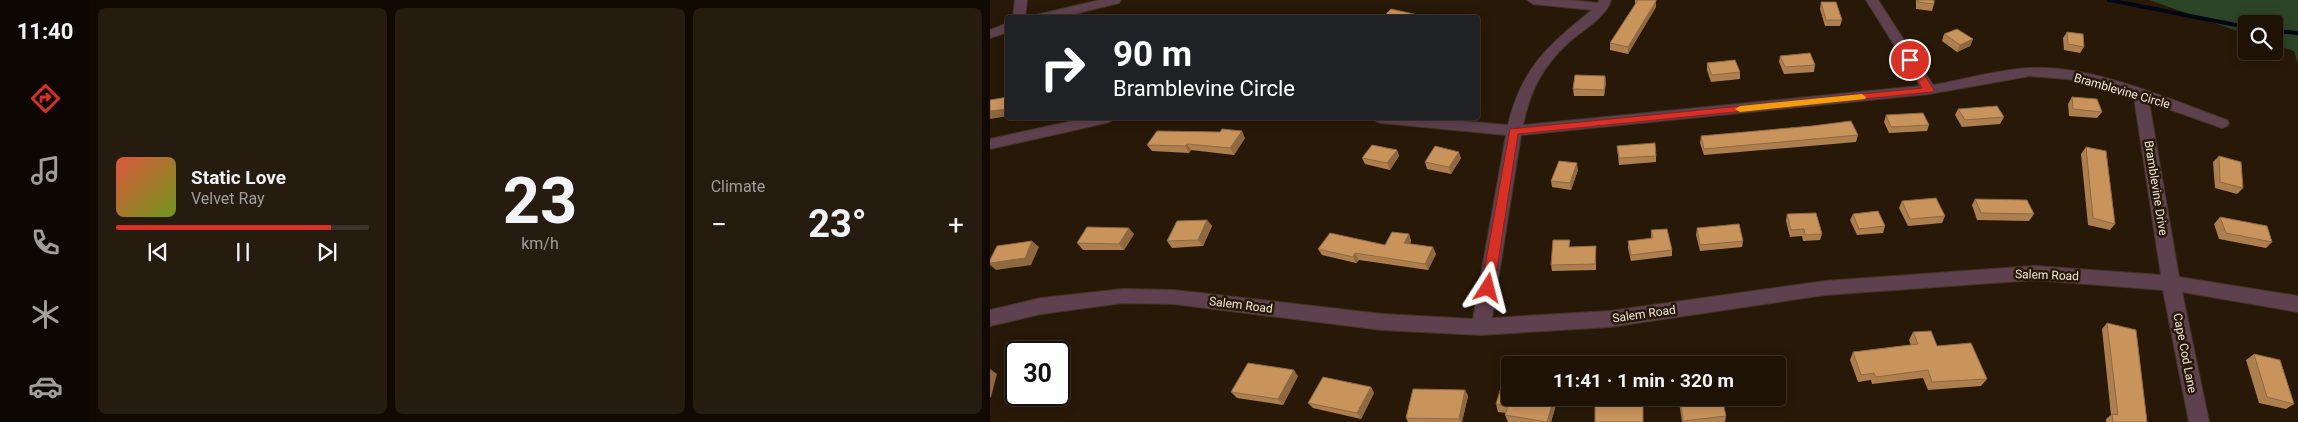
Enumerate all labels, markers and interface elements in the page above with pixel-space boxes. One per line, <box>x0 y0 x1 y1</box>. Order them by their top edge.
map controls <box>2238 15 2283 60</box>
button: search <box>2238 15 2283 60</box>
text: 11:40 <box>17 19 73 44</box>
text: 90 m <box>1113 34 1192 75</box>
icon: right <box>1030 35 1095 100</box>
pin <box>1889 39 1931 81</box>
icon: arrive <box>1896 46 1924 74</box>
street label: Bramblevine Circle <box>2072 71 2172 111</box>
text: Bramblevine Circle <box>1113 76 1295 101</box>
icon: directions <box>28 81 63 116</box>
street label: Bramblevine Drive <box>2142 140 2170 236</box>
icon: music <box>28 153 63 188</box>
text: 23 <box>503 163 577 239</box>
text: Static Love <box>191 166 286 189</box>
text: Climate <box>711 177 765 196</box>
text: Velvet Ray <box>191 189 265 208</box>
text: 23° <box>808 202 867 246</box>
text: − <box>711 208 727 241</box>
text: + <box>948 208 964 241</box>
icon: phone <box>28 225 63 260</box>
text: km/h <box>521 234 559 253</box>
icon: previous <box>144 238 172 266</box>
icon: pause <box>229 238 257 266</box>
icon: next <box>313 238 341 266</box>
position arrow <box>1461 261 1513 313</box>
street label: Salem Road <box>2015 267 2079 283</box>
street label: Salem Road <box>1208 294 1274 316</box>
icon: climate <box>28 297 63 332</box>
street label: Salem Road <box>1611 303 1677 325</box>
street label: Cape Cod Lane <box>2170 312 2200 394</box>
speed limit sign: 30 <box>1005 341 1070 406</box>
icon: car <box>28 369 63 404</box>
text: 11:41 · 1 min · 320 m <box>1553 369 1734 392</box>

